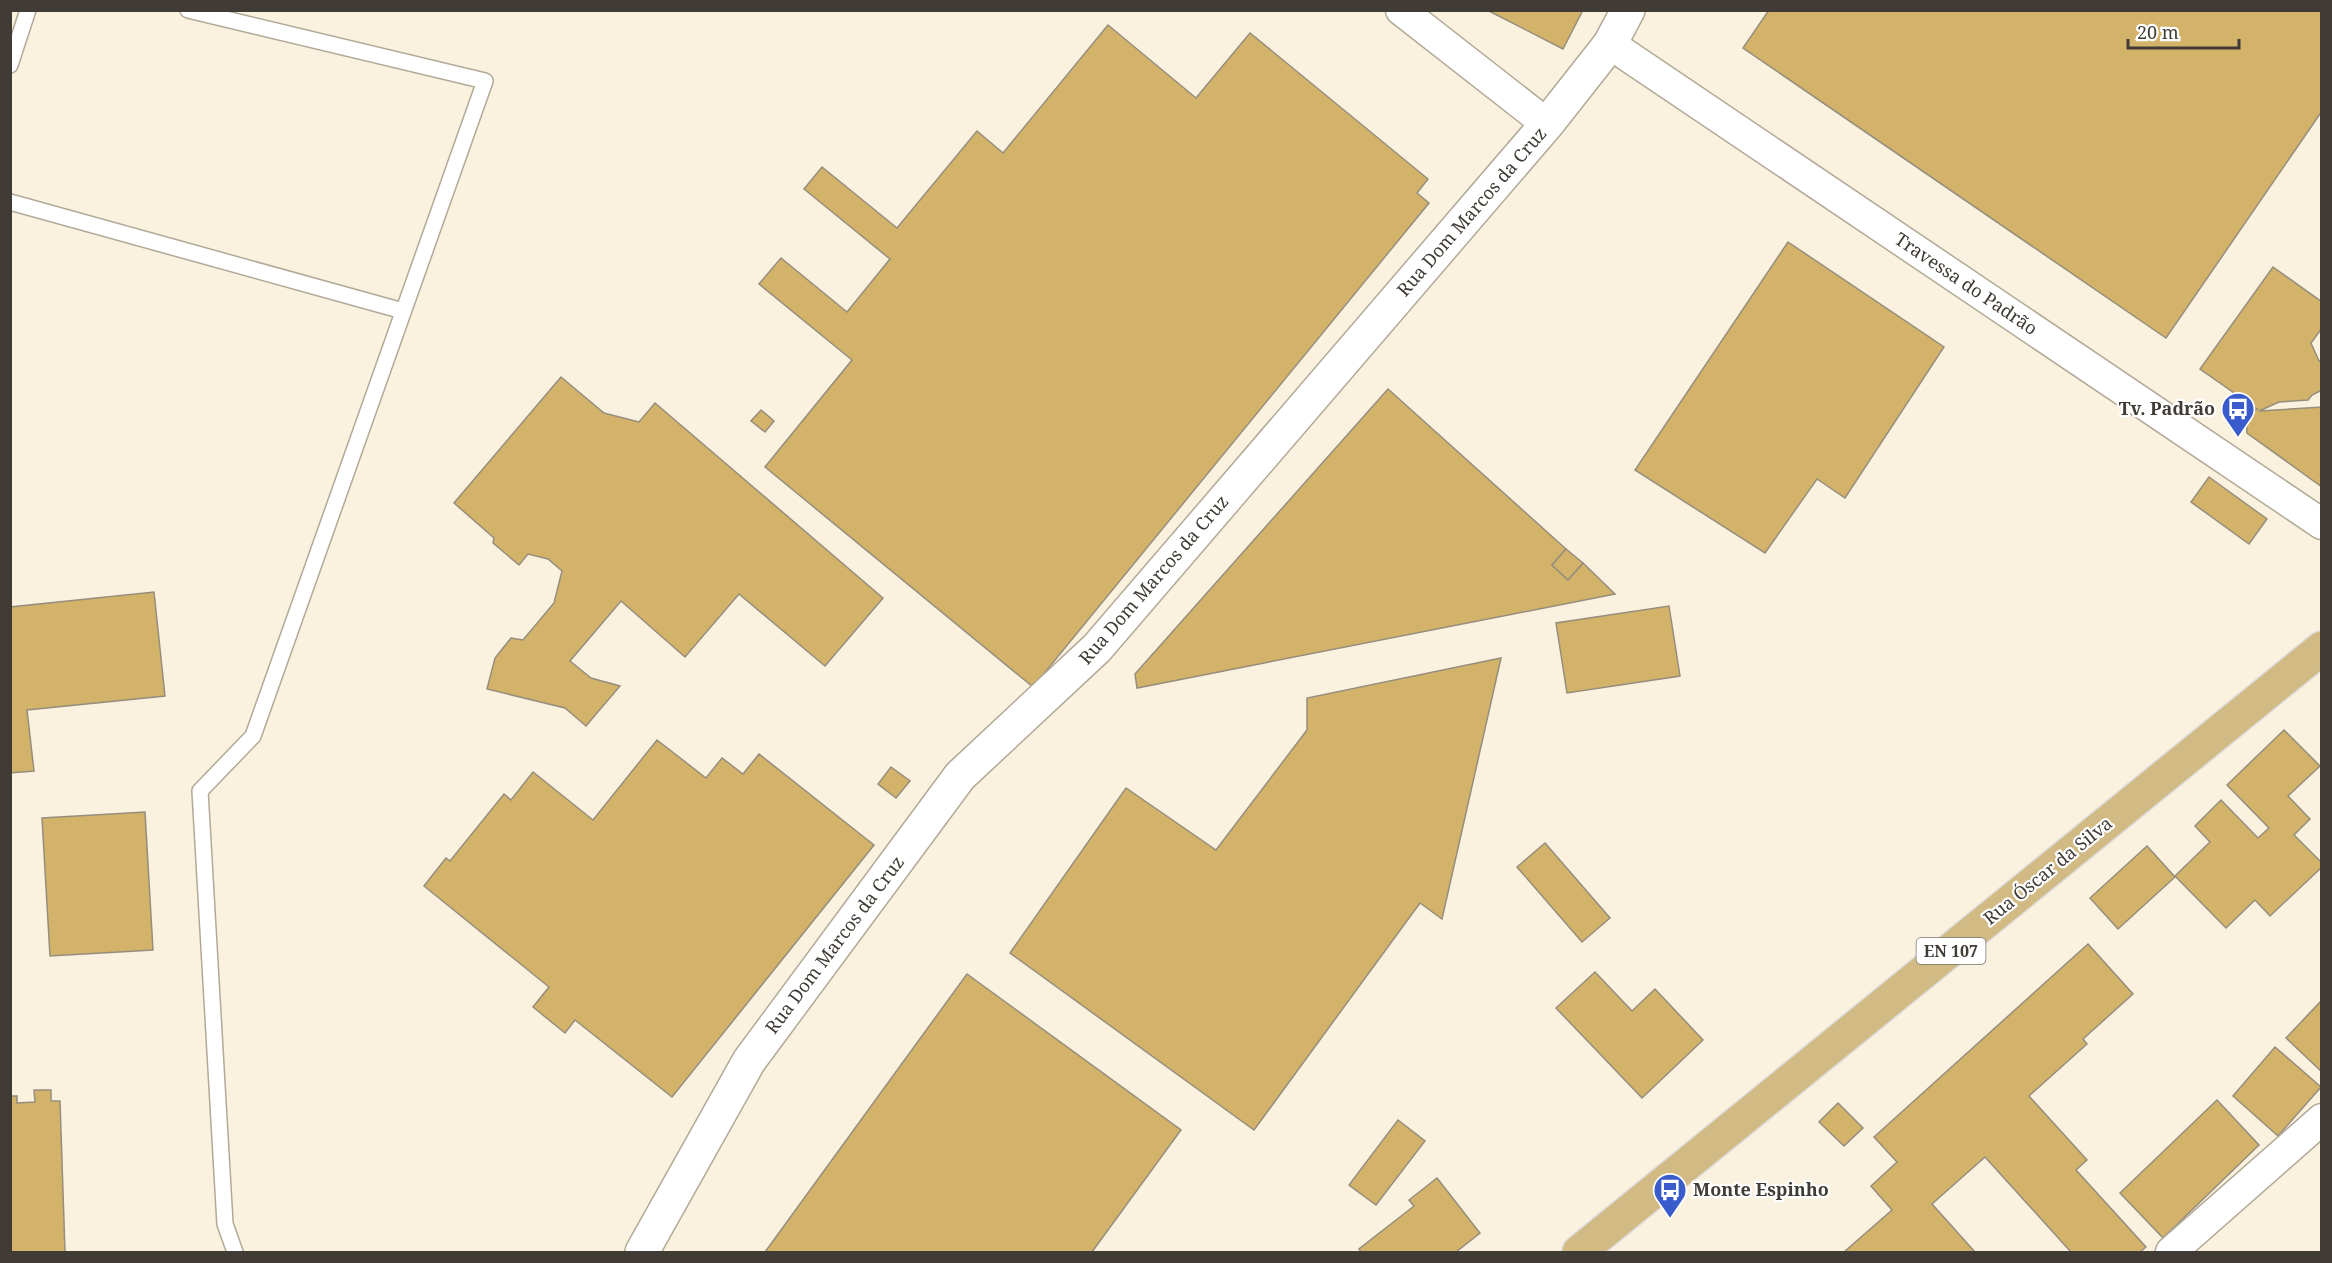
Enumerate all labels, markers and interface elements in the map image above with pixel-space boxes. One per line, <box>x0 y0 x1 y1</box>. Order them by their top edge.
scale bar <box>2128 12 2239 50</box>
text: 20 m <box>2137 20 2179 44</box>
street label: Rua Dom Marcos da Cruz <box>1391 122 1551 301</box>
street label: Travessa do Padrão <box>1891 226 2043 340</box>
bus stop icon: Tv. Padrão <box>2220 391 2256 438</box>
place label: Tv. Padrão <box>2119 396 2215 420</box>
street label: Rua Dom Marcos da Cruz <box>1073 490 1233 669</box>
street label: Rua Óscar da Silva <box>1978 811 2117 930</box>
street label: Rua Dom Marcos da Cruz <box>759 851 909 1038</box>
road number: EN 107 <box>1916 938 1986 964</box>
bus stop icon: Monte Espinho <box>1652 1172 1688 1219</box>
place label: Monte Espinho <box>1693 1177 1829 1201</box>

